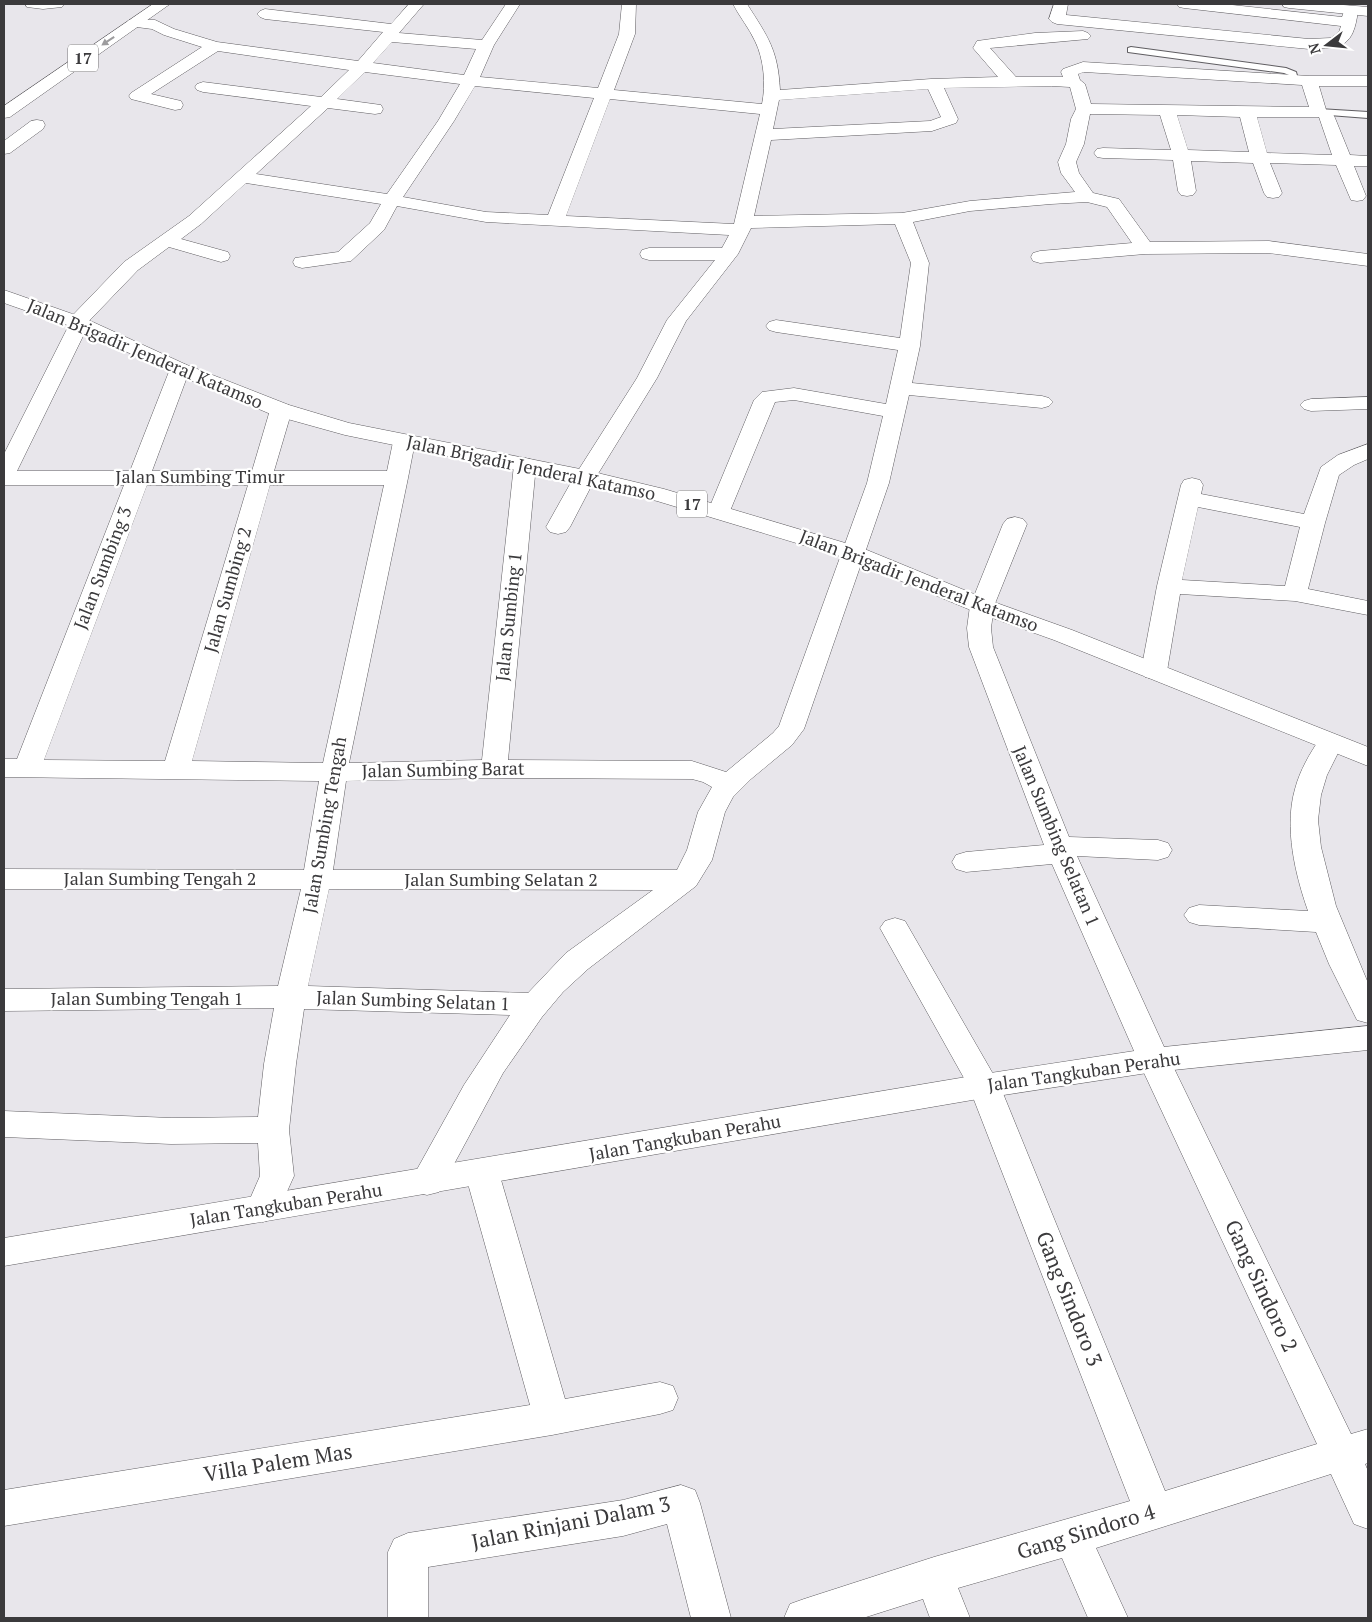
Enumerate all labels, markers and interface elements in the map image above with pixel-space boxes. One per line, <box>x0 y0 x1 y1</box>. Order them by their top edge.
north arrow <box>1302 20 1352 70</box>
one-way arrow <box>102 36 115 46</box>
text: N <box>1303 41 1325 56</box>
road number: 17 <box>68 44 98 72</box>
street label: Jalan Brigadir Jenderal Katamso <box>24 292 267 414</box>
street label: Jalan Brigadir Jenderal Katamso <box>405 429 658 505</box>
street label: Jalan Sumbing Timur <box>115 464 285 488</box>
road number: 17 <box>677 490 707 518</box>
street label: Jalan Sumbing 3 <box>68 503 137 632</box>
street label: Jalan Brigadir Jenderal Katamso <box>797 523 1042 637</box>
street label: Jalan Sumbing 2 <box>198 524 256 655</box>
street label: Jalan Sumbing 1 <box>489 551 527 683</box>
street label: Jalan Sumbing Tengah <box>297 734 351 915</box>
street label: Jalan Sumbing Selatan 1 <box>1008 742 1106 929</box>
street label: Jalan Sumbing Barat <box>361 756 525 782</box>
street label: Jalan Sumbing Tengah 2 <box>64 866 256 890</box>
street label: Jalan Sumbing Selatan 2 <box>404 867 598 891</box>
street label: Jalan Sumbing Selatan 1 <box>316 985 510 1015</box>
street label: Jalan Sumbing Tengah 1 <box>51 986 243 1010</box>
street label: Jalan Tangkuban Perahu <box>986 1046 1182 1096</box>
street label: Jalan Tangkuban Perahu <box>587 1108 783 1166</box>
street label: Jalan Tangkuban Perahu <box>188 1177 384 1231</box>
street label: Gang Sindoro 2 <box>1219 1215 1305 1356</box>
street label: Gang Sindoro 3 <box>1030 1227 1110 1370</box>
street label: Villa Palem Mas <box>201 1436 354 1488</box>
street label: Jalan Rinjani Dalam 3 <box>469 1489 673 1555</box>
street label: Gang Sindoro 4 <box>1013 1497 1159 1565</box>

